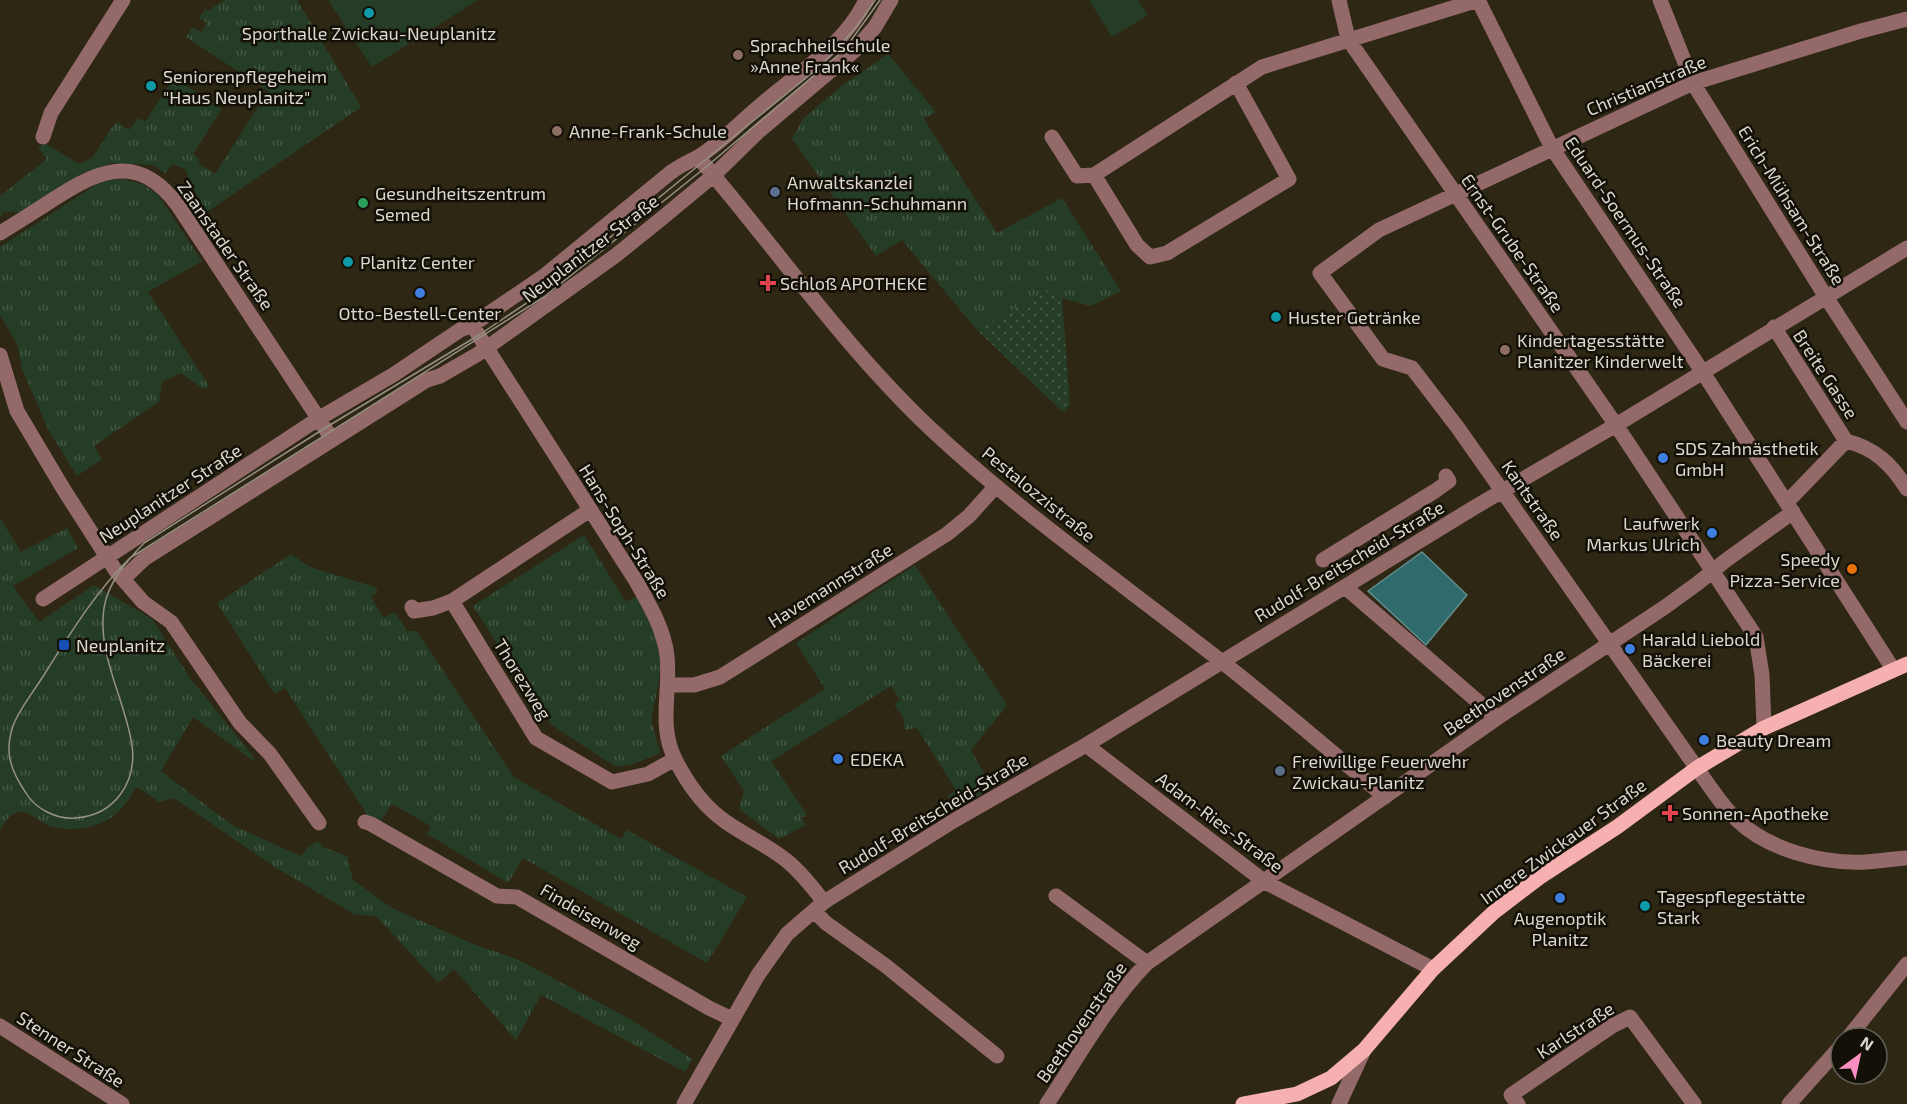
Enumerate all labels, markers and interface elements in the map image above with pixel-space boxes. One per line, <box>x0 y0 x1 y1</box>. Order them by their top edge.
marker: Sporthalle Zwickau-Neuplanitz <box>362 6 376 20</box>
place label: Sporthalle Zwickau-Neuplanitz <box>242 22 496 44</box>
place label: Sprachheilschule »Anne Frank« <box>750 34 891 77</box>
marker: Sprachheilschule »Anne Frank« <box>731 48 745 62</box>
street label: Christianstraße <box>1583 50 1709 120</box>
place label: Seniorenpflegeheim "Haus Neuplanitz" <box>163 65 327 108</box>
marker: Seniorenpflegeheim "Haus Neuplanitz" <box>144 79 158 93</box>
place label: Anne-Frank-Schule <box>569 120 727 142</box>
street label: Erich-Mühsam-Straße <box>1734 121 1850 289</box>
marker: Anne-Frank-Schule <box>550 124 564 138</box>
street label: Eduard-Soermus-Straße <box>1560 132 1692 312</box>
street label: Ernst-Grube-Straße <box>1457 169 1569 317</box>
place label: Anwaltskanzlei Hofmann-Schuhmann <box>787 171 967 214</box>
street label: Zaanstader Straße <box>173 176 279 314</box>
place label: Gesundheitszentrum Semed <box>375 182 546 225</box>
marker: Anwaltskanzlei Hofmann-Schuhmann <box>768 185 782 199</box>
street label: Neuplanitzer Straße <box>517 189 663 307</box>
marker: Gesundheitszentrum Semed <box>356 196 370 210</box>
place label: Planitz Center <box>360 251 475 273</box>
marker: Planitz Center <box>341 255 355 269</box>
place label: Schloß APOTHEKE <box>780 272 927 294</box>
marker: Schloß APOTHEKE <box>761 276 775 290</box>
marker: Otto-Bestell-Center <box>413 286 427 300</box>
place label: Otto-Bestell-Center <box>338 302 502 324</box>
place label: Huster Getränke <box>1288 306 1421 328</box>
marker: Huster Getränke <box>1269 310 1283 324</box>
street label: Breite Gasse <box>1789 325 1863 423</box>
place label: Kindertagesstätte Planitzer Kinderwelt <box>1517 329 1684 372</box>
marker: Kindertagesstätte Planitzer Kinderwelt <box>1498 343 1512 357</box>
place label: SDS Zahnästhetik GmbH <box>1675 437 1819 480</box>
street label: Neuplanitzer Straße <box>95 439 245 547</box>
street label: Pestalozzistraße <box>978 442 1100 546</box>
marker: SDS Zahnästhetik GmbH <box>1656 451 1670 465</box>
street label: Kantstraße <box>1497 456 1569 544</box>
street label: Hans-Soph-Straße <box>575 460 675 602</box>
street label: Rudolf-Breitscheid-Straße <box>1250 496 1448 626</box>
place label: Laufwerk Markus Ulrich <box>1586 512 1700 555</box>
marker: Laufwerk Markus Ulrich <box>1705 526 1719 540</box>
street label: Havemannstraße <box>764 538 896 632</box>
place label: Speedy Pizza-Service <box>1729 548 1840 591</box>
marker: Speedy Pizza-Service <box>1845 562 1859 576</box>
place label: Harald Liebold Bäckerei <box>1642 628 1760 671</box>
place label: Neuplanitz <box>76 634 165 656</box>
street label: Thorezweg <box>489 634 557 724</box>
marker: Neuplanitz <box>57 638 71 652</box>
street label: Beethovenstraße <box>1439 642 1569 740</box>
marker: Harald Liebold Bäckerei <box>1623 642 1637 656</box>
place label: Beauty Dream <box>1716 729 1831 751</box>
marker: Beauty Dream <box>1697 733 1711 747</box>
street label: Rudolf-Breitscheid-Straße <box>834 748 1032 878</box>
place label: EDEKA <box>850 748 905 770</box>
place label: Freiwillige Feuerwehr Zwickau-Planitz <box>1292 750 1469 793</box>
marker: EDEKA <box>831 752 845 766</box>
marker: Freiwillige Feuerwehr Zwickau-Planitz <box>1273 764 1287 778</box>
street label: Adam-Ries-Straße <box>1152 767 1288 877</box>
street label: Innere Zwickauer Straße <box>1476 773 1650 909</box>
place label: Sonnen-Apotheke <box>1682 802 1829 824</box>
marker: Sonnen-Apotheke <box>1663 806 1677 820</box>
street label: Findeisenweg <box>537 878 645 954</box>
place label: Tagespflegestätte Stark <box>1657 885 1805 928</box>
marker: Augenoptik Planitz <box>1553 891 1567 905</box>
marker: Tagespflegestätte Stark <box>1638 899 1652 913</box>
place label: Augenoptik Planitz <box>1514 907 1606 950</box>
street label: Beethovenstraße <box>1031 957 1131 1087</box>
street label: Karlstraße <box>1532 997 1618 1063</box>
street label: Stenner Straße <box>13 1006 129 1092</box>
north arrow <box>1829 1026 1889 1086</box>
text: N <box>1857 1032 1877 1054</box>

